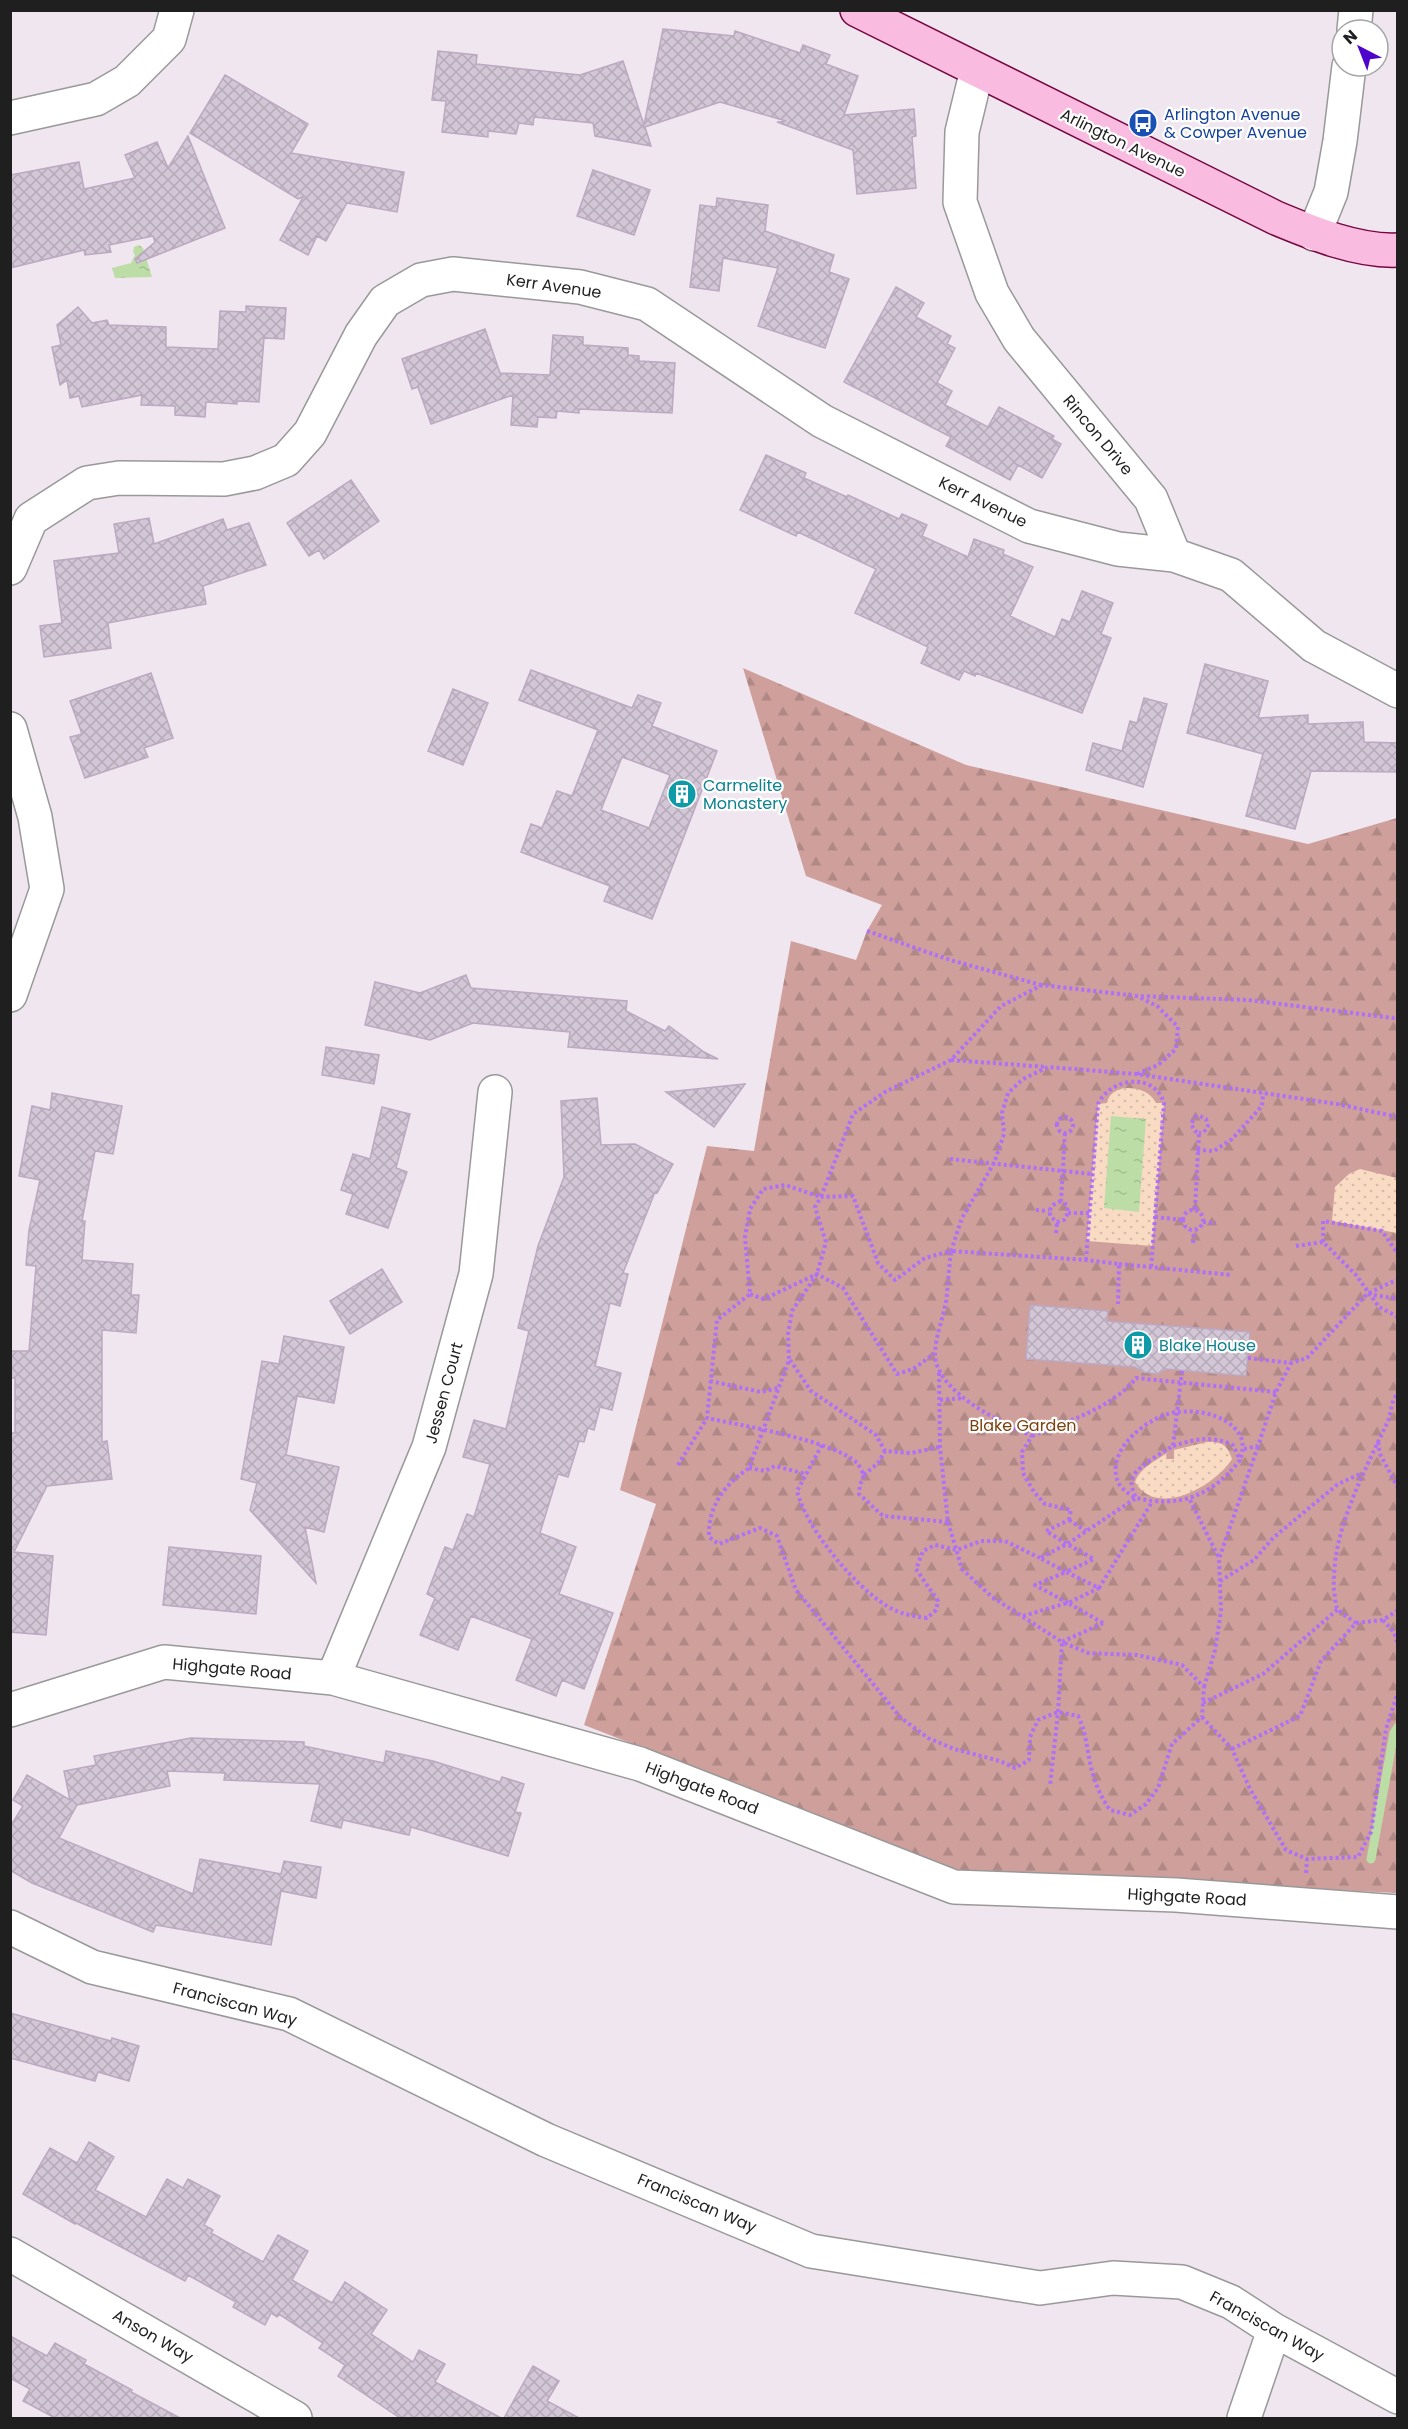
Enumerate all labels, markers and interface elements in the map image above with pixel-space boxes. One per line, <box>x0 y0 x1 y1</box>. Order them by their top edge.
north arrow <box>1330 18 1390 78</box>
text: N <box>1338 25 1362 50</box>
street label: Arlington Avenue <box>1057 103 1189 183</box>
place label: Arlington Avenue & Cowper Avenue <box>1164 103 1307 144</box>
bus stop icon: Arlington Avenue & Cowper Avenue <box>1127 107 1159 139</box>
street label: Kerr Avenue <box>505 268 603 304</box>
street label: Rincon Drive <box>1058 390 1139 480</box>
street label: Kerr Avenue <box>935 471 1031 533</box>
place label: Carmelite Monastery <box>703 774 787 815</box>
building icon: Carmelite Monastery <box>666 778 698 810</box>
building icon: Blake House <box>1122 1329 1154 1361</box>
place label: Blake House <box>1159 1334 1256 1357</box>
street label: Jessen Court <box>419 1340 469 1446</box>
park label: Blake Garden <box>969 1414 1077 1437</box>
street label: Highgate Road <box>172 1652 292 1686</box>
street label: Highgate Road <box>642 1756 762 1820</box>
street label: Highgate Road <box>1127 1882 1247 1912</box>
street label: Franciscan Way <box>170 1976 300 2032</box>
street label: Franciscan Way <box>634 2167 760 2239</box>
street label: Franciscan Way <box>1206 2285 1328 2367</box>
street label: Anson Way <box>108 2304 198 2368</box>

